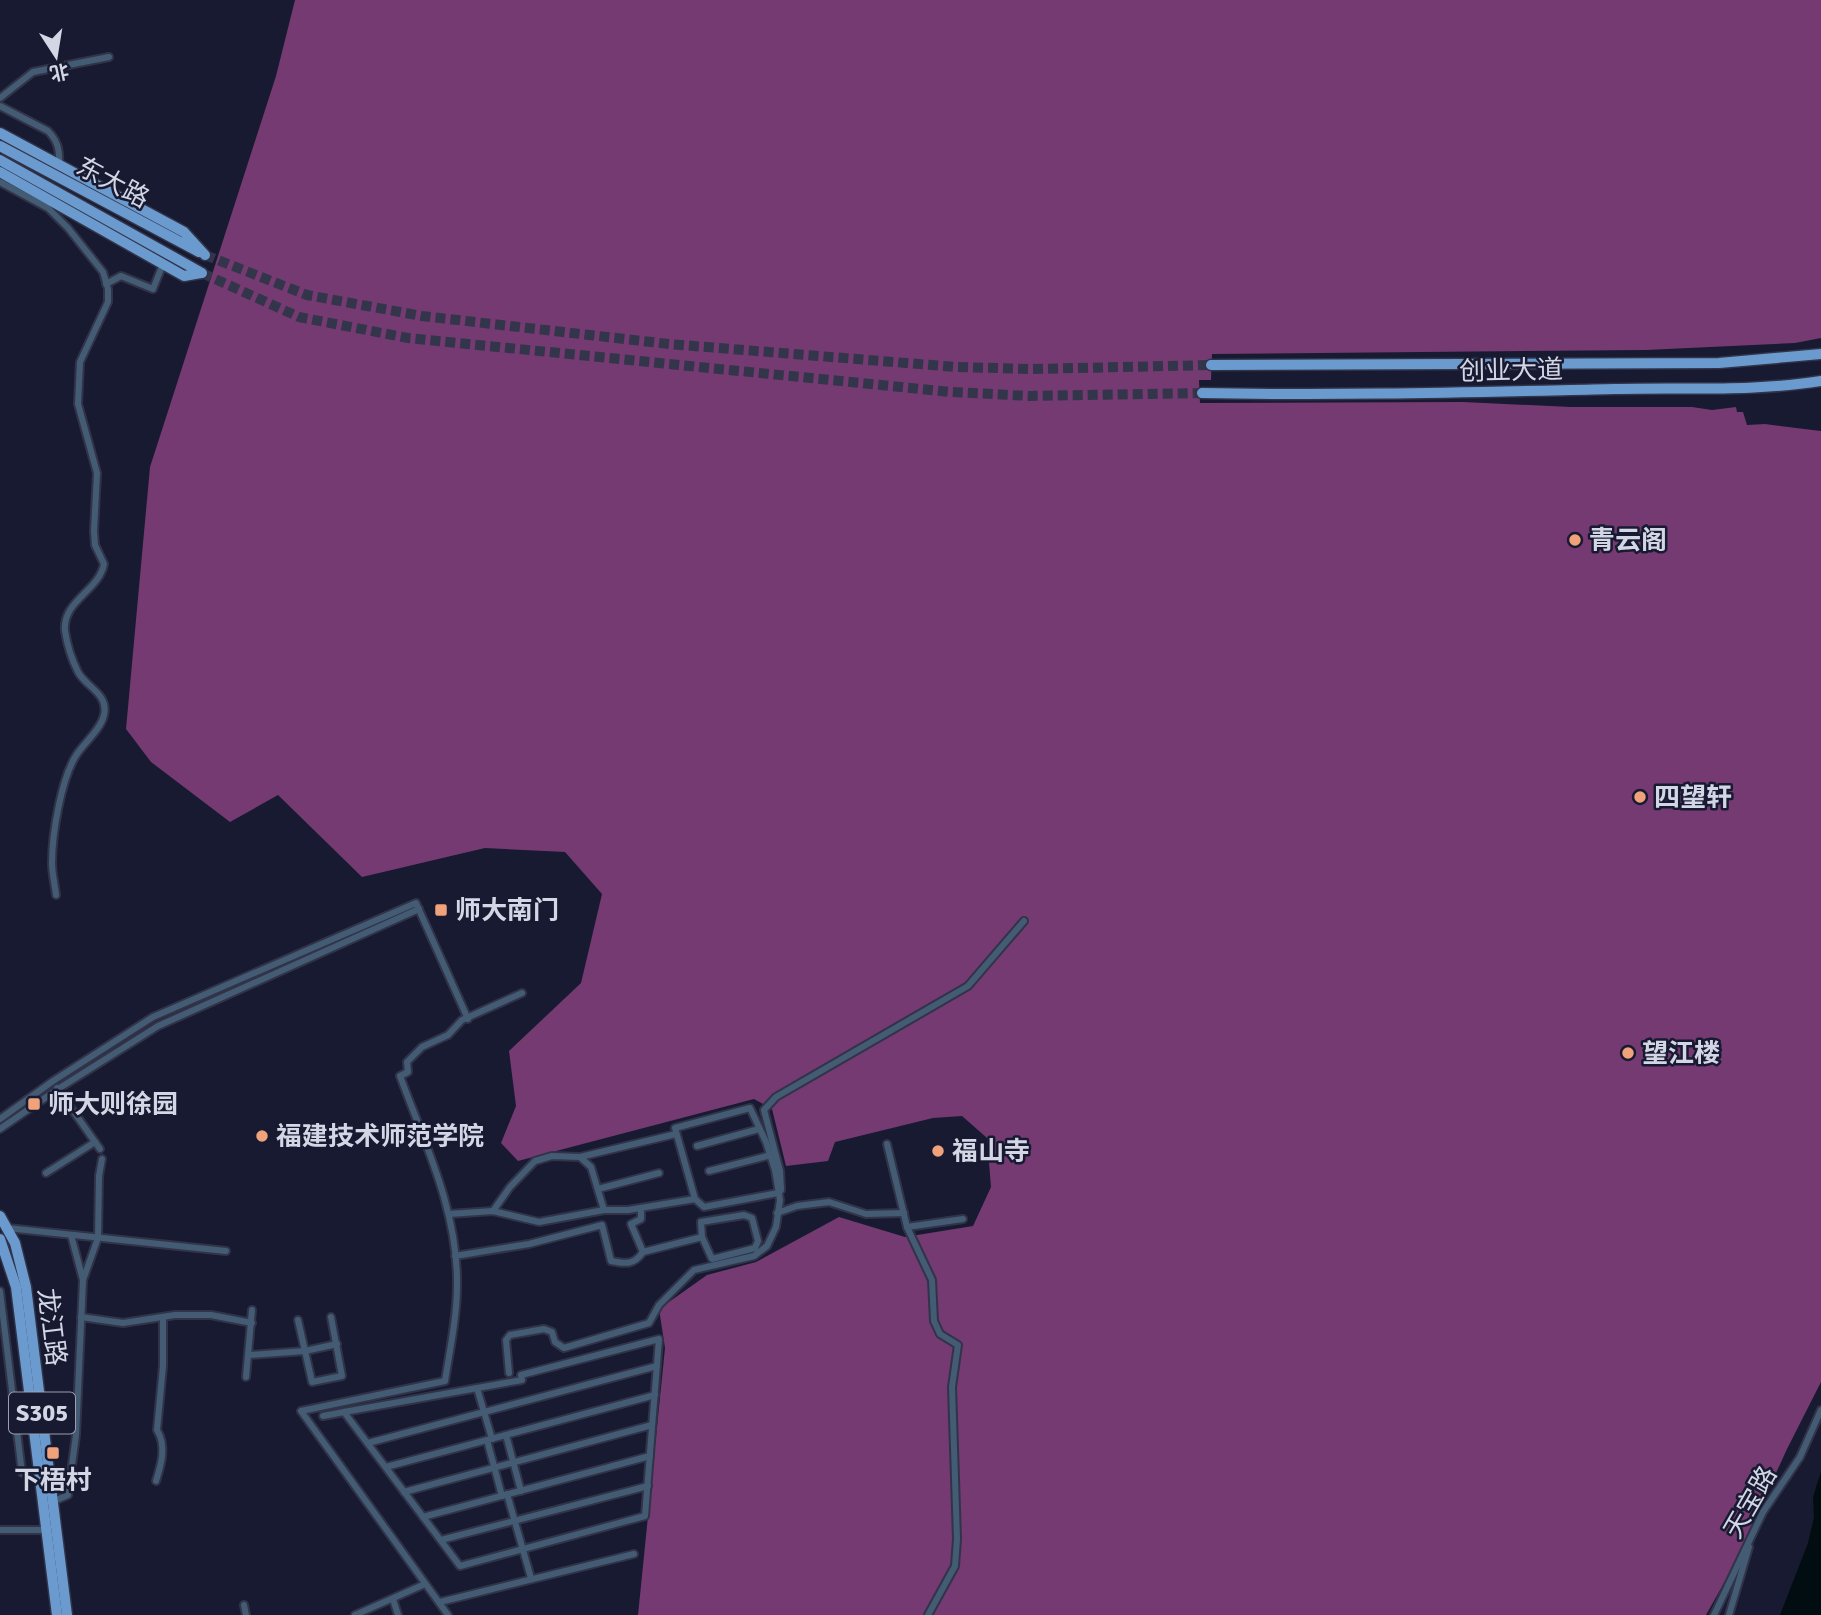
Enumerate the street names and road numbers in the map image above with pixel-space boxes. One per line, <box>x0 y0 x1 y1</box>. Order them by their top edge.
street label: 东大路 <box>71 150 154 215</box>
street label: 创业大道 <box>1459 354 1563 388</box>
street label: 龙江路 <box>30 1286 72 1368</box>
road number: S305 <box>9 1392 75 1434</box>
street label: 天宝路 <box>1718 1461 1784 1544</box>

